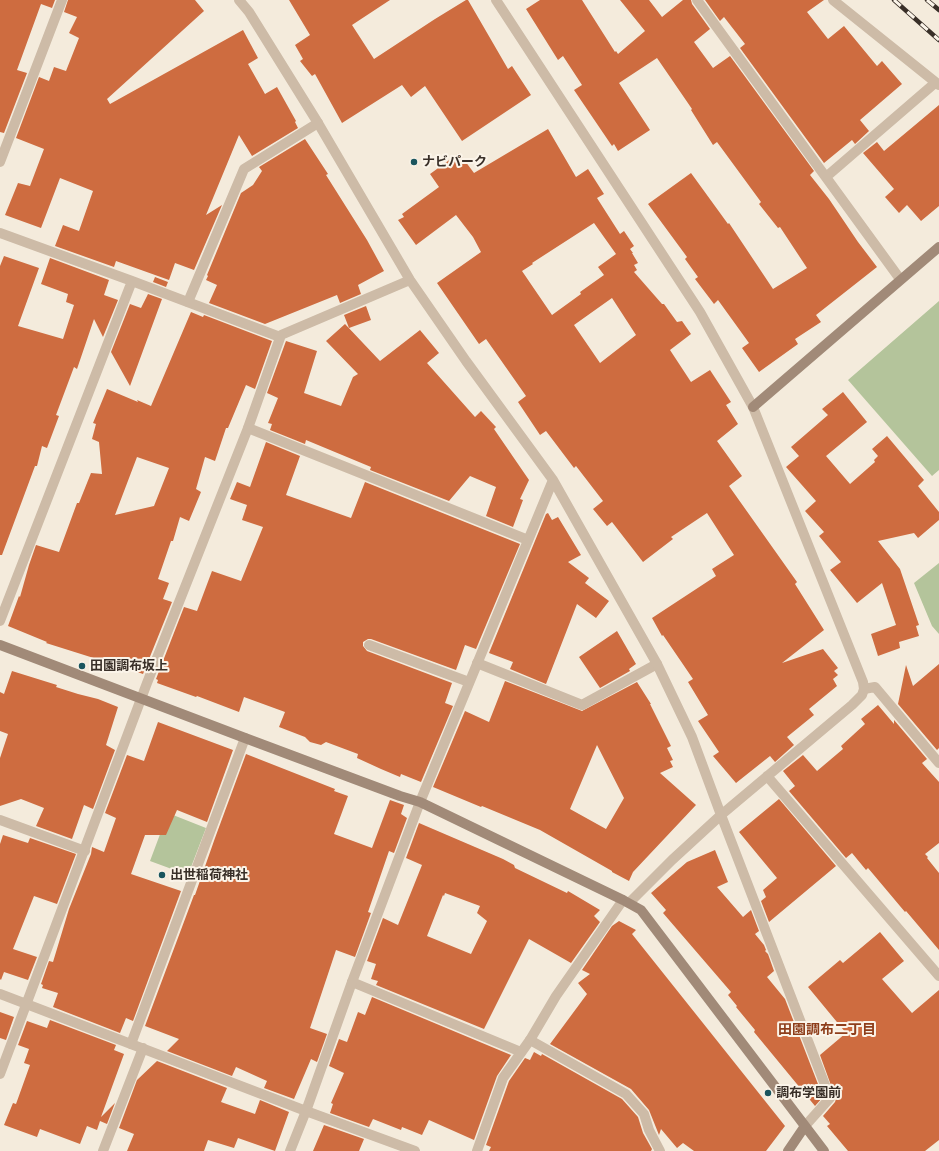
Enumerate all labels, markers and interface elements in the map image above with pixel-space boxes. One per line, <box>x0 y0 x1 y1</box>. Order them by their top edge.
place label: ナビパーク <box>422 154 487 170</box>
marker: ナビパーク <box>409 157 419 167</box>
place label: 田園調布坂上 <box>90 658 168 674</box>
marker: 田園調布坂上 <box>77 661 87 671</box>
place label: 出世稲荷神社 <box>170 867 248 883</box>
marker: 出世稲荷神社 <box>157 870 167 880</box>
district label: 田園調布二丁目 <box>778 1022 876 1038</box>
place label: 調布学園前 <box>776 1085 841 1101</box>
marker: 調布学園前 <box>763 1088 773 1098</box>

